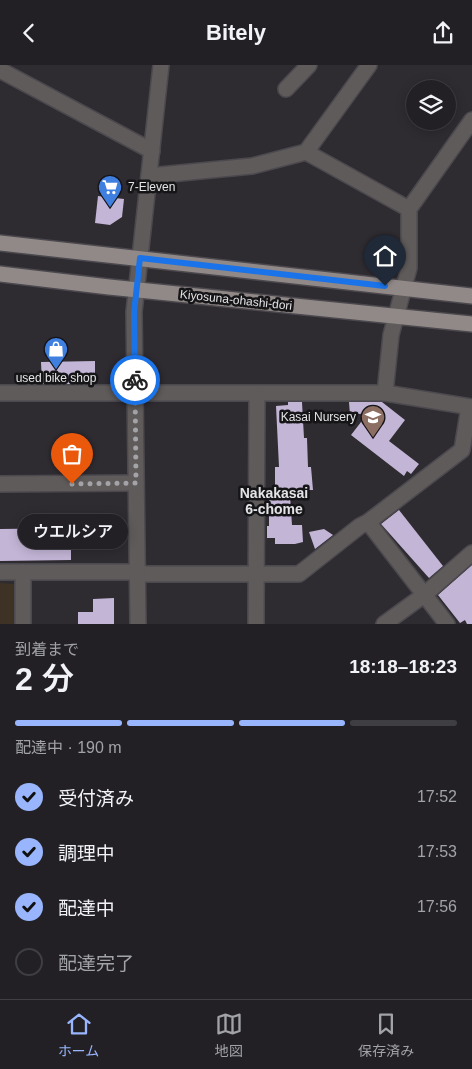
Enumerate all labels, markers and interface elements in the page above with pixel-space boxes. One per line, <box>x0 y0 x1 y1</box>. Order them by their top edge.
icon: back <box>15 19 43 47</box>
icon: share <box>429 19 457 47</box>
text: Bitely <box>206 20 266 45</box>
map controls <box>406 80 456 130</box>
button: layers <box>406 80 456 130</box>
supermarket icon: 7-Eleven <box>97 174 123 208</box>
place label: 7-Eleven <box>128 180 175 194</box>
pin <box>364 235 406 286</box>
icon: home <box>371 242 399 270</box>
street label: Kiyosuna-ohashi-dori <box>179 287 293 313</box>
shop icon: used bike shop <box>43 336 69 370</box>
courier <box>110 355 160 405</box>
icon: bike <box>121 366 149 394</box>
place label: used bike shop <box>16 371 97 385</box>
school or university icon: Kasai Nursery <box>360 404 386 438</box>
place label: Kasai Nursery <box>281 410 356 424</box>
pin <box>51 433 93 484</box>
icon: bag <box>58 440 86 468</box>
district label: Nakakasai 6-chome <box>240 485 308 517</box>
callout: ウエルシア <box>17 514 127 549</box>
text: ウエルシア <box>33 523 113 540</box>
text: 到着まで <box>15 641 79 658</box>
text: 18:18–18:23 <box>349 656 457 677</box>
text: 2 分 <box>15 661 74 697</box>
text: 配達中 · 190 m <box>15 739 122 756</box>
icon: check <box>15 783 43 811</box>
text: 受付済み <box>58 788 134 809</box>
text: 17:52 <box>417 788 457 805</box>
icon: check <box>15 838 43 866</box>
text: 調理中 <box>58 843 115 864</box>
text: 17:53 <box>417 843 457 860</box>
icon: check <box>15 893 43 921</box>
text: 配達中 <box>58 898 115 919</box>
text: 17:56 <box>417 898 457 915</box>
text: 配達完了 <box>58 953 134 974</box>
tab: ホーム <box>58 1010 99 1060</box>
tab: 地図 <box>215 1010 243 1060</box>
tab: 保存済み <box>358 1010 414 1060</box>

